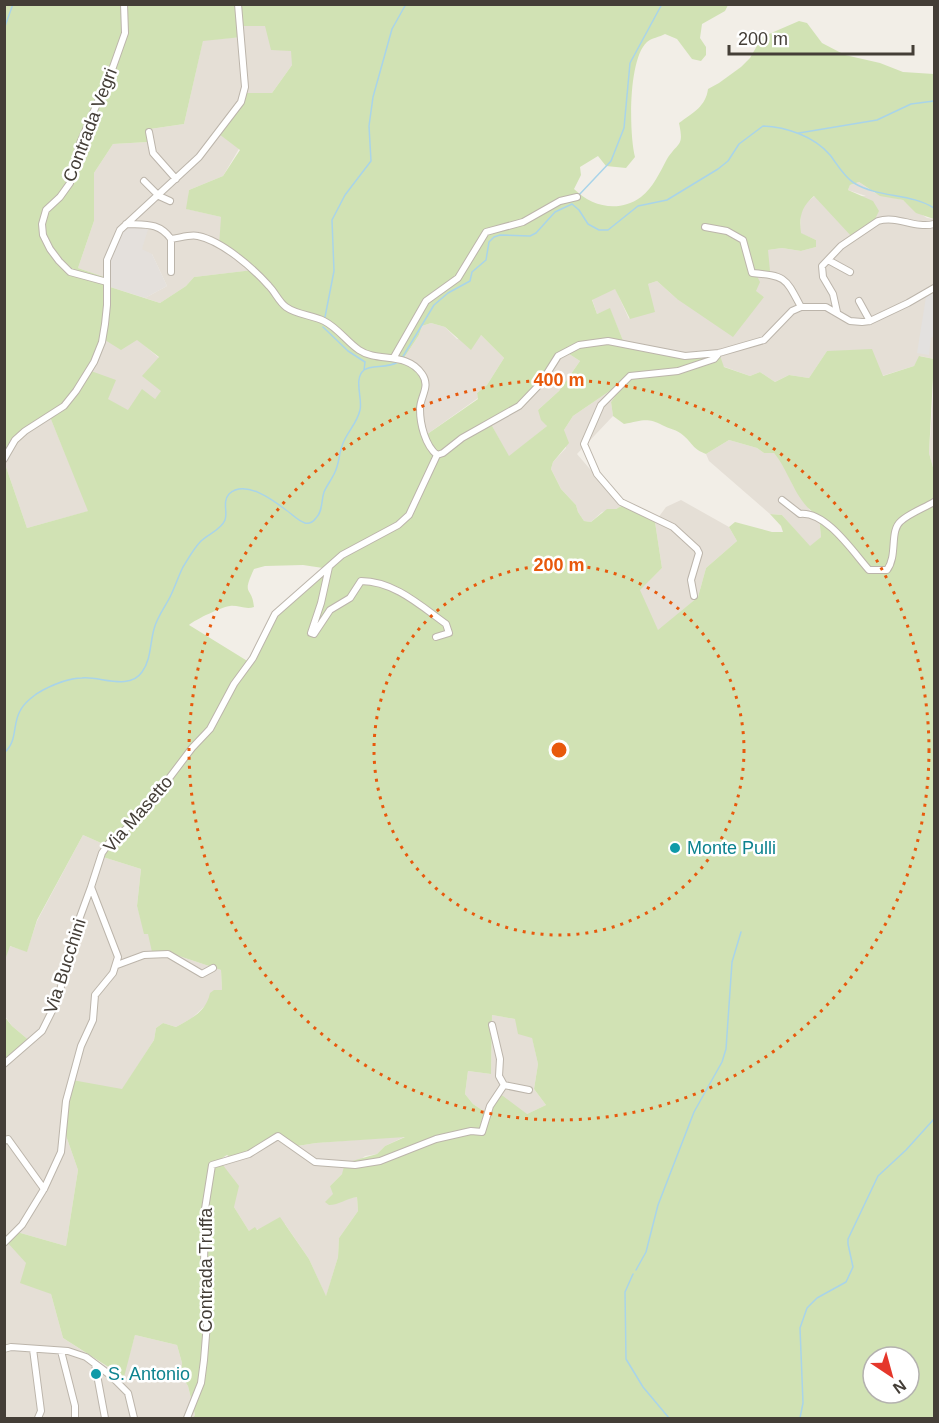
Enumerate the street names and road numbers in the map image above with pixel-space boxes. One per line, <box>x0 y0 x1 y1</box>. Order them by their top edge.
street label: Contrada Vegri <box>59 65 121 185</box>
street label: Via Masetto <box>99 772 177 856</box>
street label: Via Bucchini <box>40 916 90 1016</box>
street label: Contrada Truffa <box>196 1207 216 1332</box>

